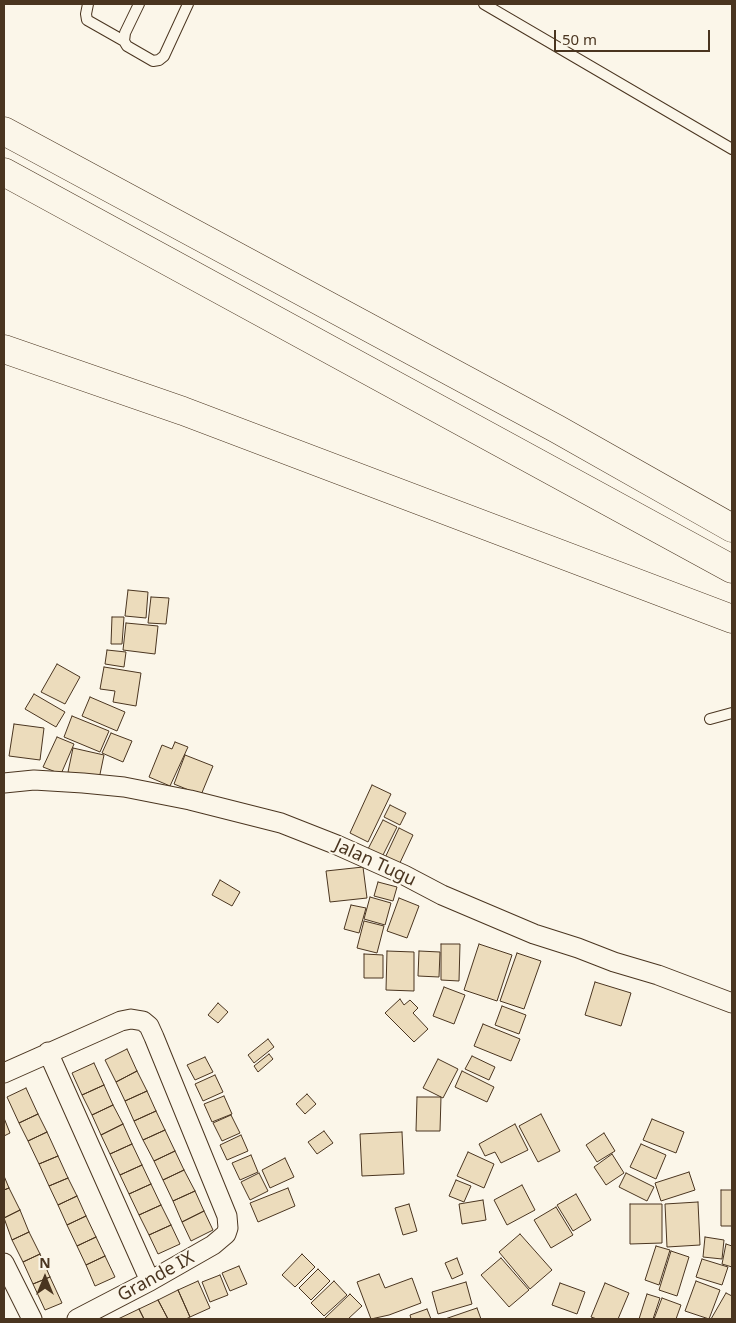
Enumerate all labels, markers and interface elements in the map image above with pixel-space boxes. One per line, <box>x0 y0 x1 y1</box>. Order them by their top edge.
scale bar <box>556 20 712 52</box>
text: 50 m <box>562 29 597 49</box>
street label: Jalan Tugu <box>331 835 419 891</box>
street label: Grande IX <box>114 1247 198 1307</box>
north arrow <box>20 1253 70 1303</box>
text: N <box>39 1253 51 1272</box>

